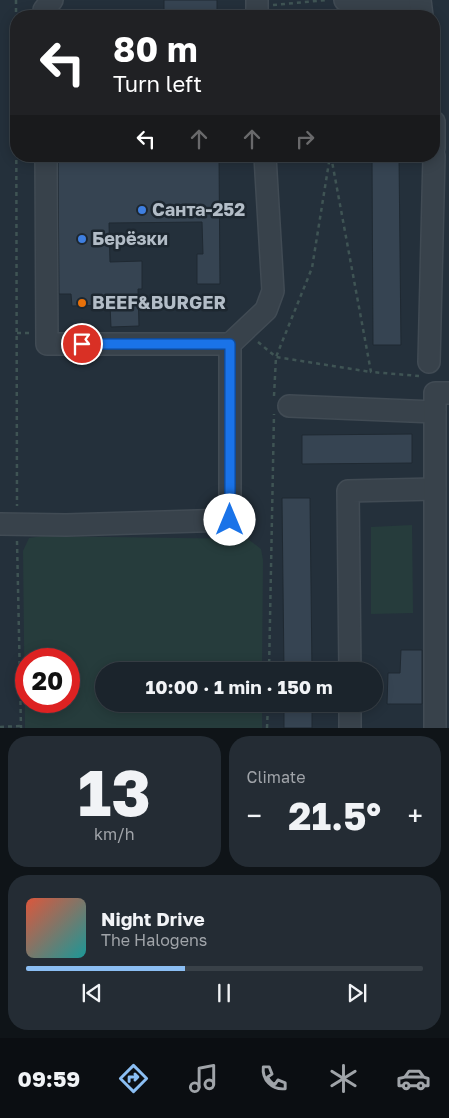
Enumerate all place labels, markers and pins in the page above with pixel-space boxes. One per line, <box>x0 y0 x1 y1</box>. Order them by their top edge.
place label: Санта-252 <box>152 198 245 220</box>
marker: Санта-252 <box>136 204 148 216</box>
place label: Берёзки <box>92 227 168 249</box>
marker: Берёзки <box>76 233 88 245</box>
place label: BEEF&BURGER <box>92 291 226 313</box>
marker: BEEF&BURGER <box>76 297 88 309</box>
pin <box>61 323 103 365</box>

